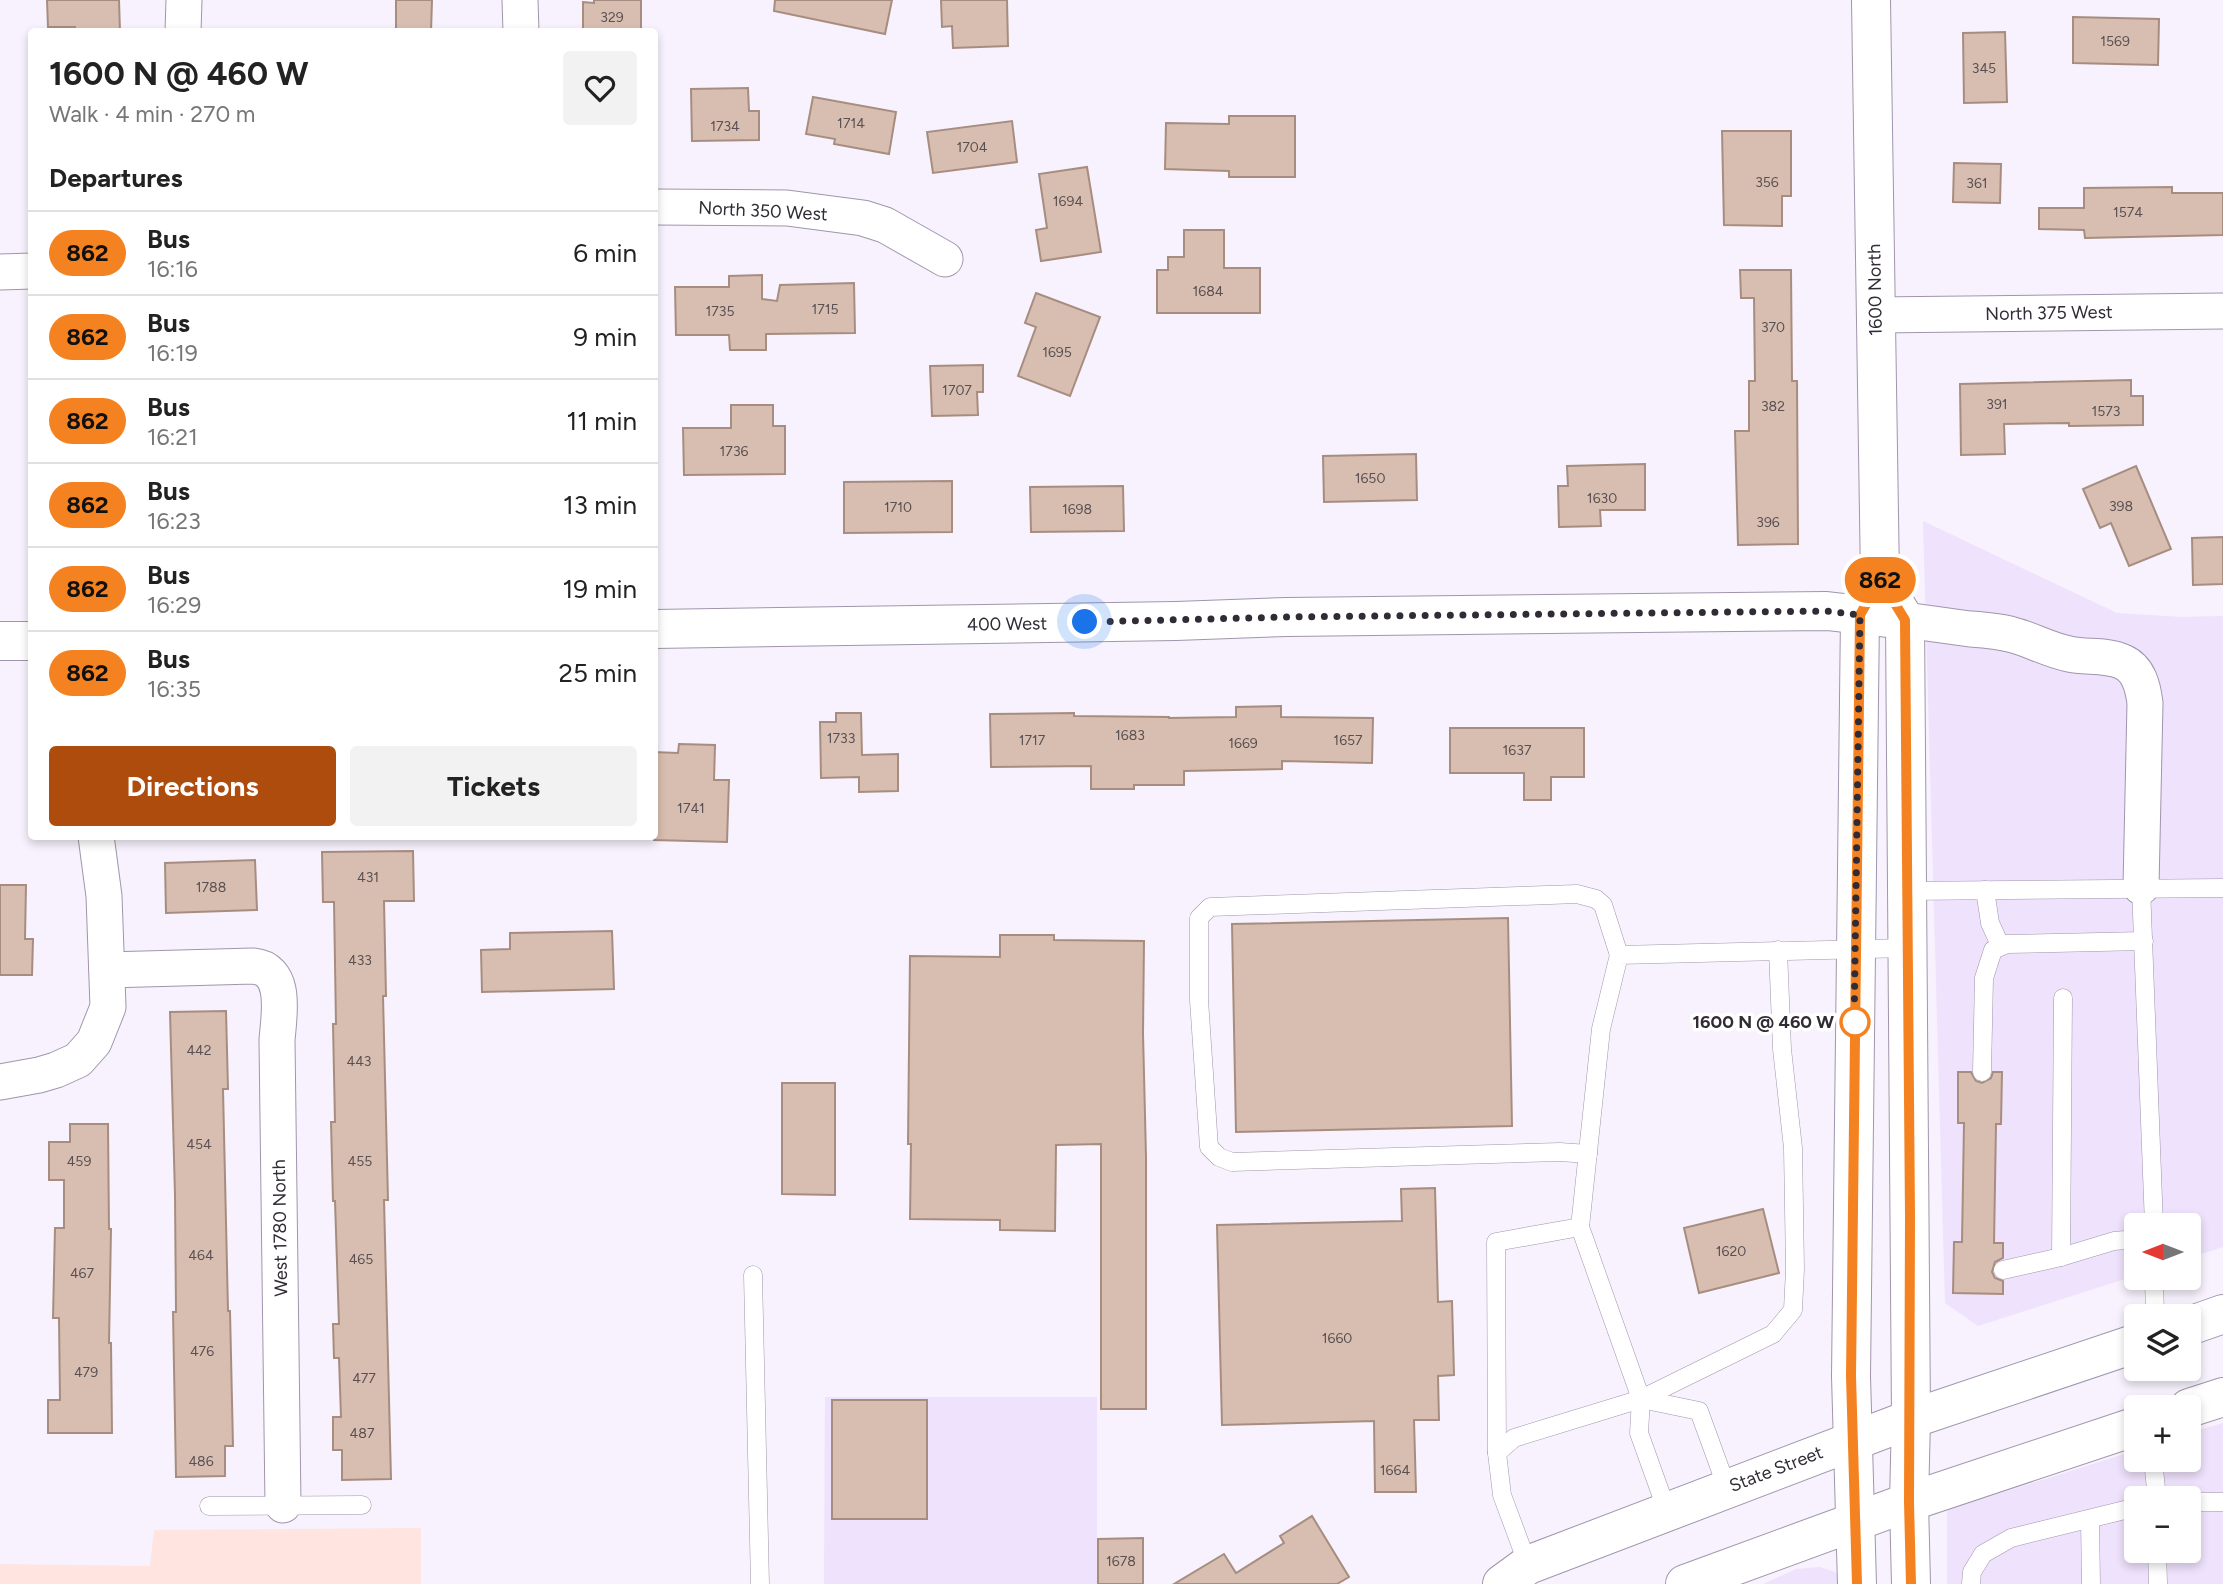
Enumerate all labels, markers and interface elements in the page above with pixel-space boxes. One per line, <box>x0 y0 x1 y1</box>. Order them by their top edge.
house number: 329 <box>600 9 624 26</box>
house number: 1569 <box>2100 33 2130 50</box>
button: heart <box>563 51 637 125</box>
text: 1600 N @ 460 W <box>49 54 308 93</box>
house number: 345 <box>1972 60 1996 77</box>
text: Walk · 4 min · 270 m <box>49 100 255 128</box>
house number: 1714 <box>837 115 865 132</box>
house number: 1734 <box>710 118 740 135</box>
house number: 1704 <box>957 139 988 156</box>
text: Departures <box>49 162 183 194</box>
house number: 356 <box>1755 174 1779 191</box>
house number: 361 <box>1966 175 1988 192</box>
house number: 1694 <box>1053 193 1083 210</box>
street label: North 350 West <box>698 197 828 225</box>
house number: 1574 <box>2113 204 2143 221</box>
text: Bus <box>147 223 190 255</box>
text: 6 min <box>573 237 637 269</box>
text: 862 <box>66 238 109 267</box>
street label: 1600 North <box>1863 244 1887 336</box>
text: 16:16 <box>147 255 198 283</box>
house number: 1684 <box>1193 283 1224 300</box>
house number: 1715 <box>811 301 839 318</box>
street label: North 375 West <box>1985 301 2113 325</box>
house number: 1735 <box>706 303 734 320</box>
text: Bus <box>147 307 190 339</box>
house number: 370 <box>1761 319 1785 336</box>
text: 9 min <box>573 321 637 353</box>
text: 862 <box>66 322 109 351</box>
text: 16:19 <box>147 339 198 367</box>
house number: 1695 <box>1042 344 1072 361</box>
house number: 1707 <box>942 382 972 399</box>
text: Bus <box>147 391 190 423</box>
house number: 391 <box>1986 396 2008 413</box>
house number: 382 <box>1761 398 1785 415</box>
house number: 1573 <box>2092 403 2120 420</box>
text: 11 min <box>566 405 637 437</box>
text: 862 <box>66 406 109 435</box>
text: 16:21 <box>147 423 198 451</box>
house number: 1736 <box>720 443 748 460</box>
house number: 1650 <box>1355 470 1385 487</box>
text: Bus <box>147 475 190 507</box>
text: 13 min <box>563 489 637 521</box>
text: 862 <box>66 490 109 519</box>
house number: 1630 <box>1587 490 1617 507</box>
house number: 398 <box>2109 498 2133 515</box>
house number: 1710 <box>884 499 912 516</box>
house number: 1698 <box>1062 501 1092 518</box>
text: 16:23 <box>147 507 201 535</box>
house number: 396 <box>1756 514 1780 531</box>
line badge: 862 <box>1840 557 1920 603</box>
text: Bus <box>147 559 190 591</box>
text: 862 <box>1859 565 1901 594</box>
text: 19 min <box>562 573 637 605</box>
text: 862 <box>66 574 109 603</box>
text: 16:29 <box>147 591 201 619</box>
your location <box>1067 604 1102 639</box>
street label: 400 West <box>967 612 1048 636</box>
text: Bus <box>147 643 190 675</box>
text: 25 min <box>558 657 637 689</box>
text: 862 <box>66 658 109 687</box>
text: 16:35 <box>147 675 201 703</box>
house number: 1683 <box>1115 727 1145 744</box>
house number: 1733 <box>827 730 855 747</box>
house number: 1717 <box>1019 732 1046 749</box>
house number: 1657 <box>1333 732 1363 749</box>
house number: 1669 <box>1228 735 1258 752</box>
house number: 1637 <box>1503 742 1532 759</box>
button: Directions <box>49 746 336 826</box>
button: Tickets <box>350 746 637 826</box>
house number: 1741 <box>677 800 705 817</box>
house number: 431 <box>357 869 379 886</box>
house number: 1788 <box>196 879 226 896</box>
house number: 433 <box>348 952 372 969</box>
marker: 1600 N @ 460 W <box>1840 1007 1870 1037</box>
place label: 1600 N @ 460 W <box>1693 1011 1834 1033</box>
house number: 442 <box>186 1042 212 1059</box>
house number: 443 <box>346 1053 372 1070</box>
house number: 454 <box>186 1136 212 1153</box>
house number: 459 <box>67 1153 91 1170</box>
house number: 455 <box>348 1153 372 1170</box>
street label: West 1780 North <box>268 1159 292 1297</box>
north arrow <box>2124 1213 2202 1290</box>
map controls <box>2124 1213 2201 1563</box>
house number: 1620 <box>1716 1243 1746 1260</box>
house number: 464 <box>188 1247 214 1264</box>
house number: 465 <box>349 1251 373 1268</box>
house number: 467 <box>70 1265 95 1282</box>
button: layers <box>2124 1304 2201 1381</box>
house number: 1660 <box>1322 1330 1352 1347</box>
house number: 476 <box>190 1343 214 1360</box>
house number: 479 <box>74 1364 98 1381</box>
house number: 477 <box>352 1370 376 1387</box>
button: + <box>2124 1395 2201 1472</box>
house number: 487 <box>350 1425 375 1442</box>
street label: State Street <box>1726 1441 1826 1497</box>
house number: 486 <box>188 1453 214 1470</box>
house number: 1664 <box>1380 1462 1410 1479</box>
button: − <box>2124 1486 2201 1563</box>
house number: 1678 <box>1106 1553 1136 1570</box>

